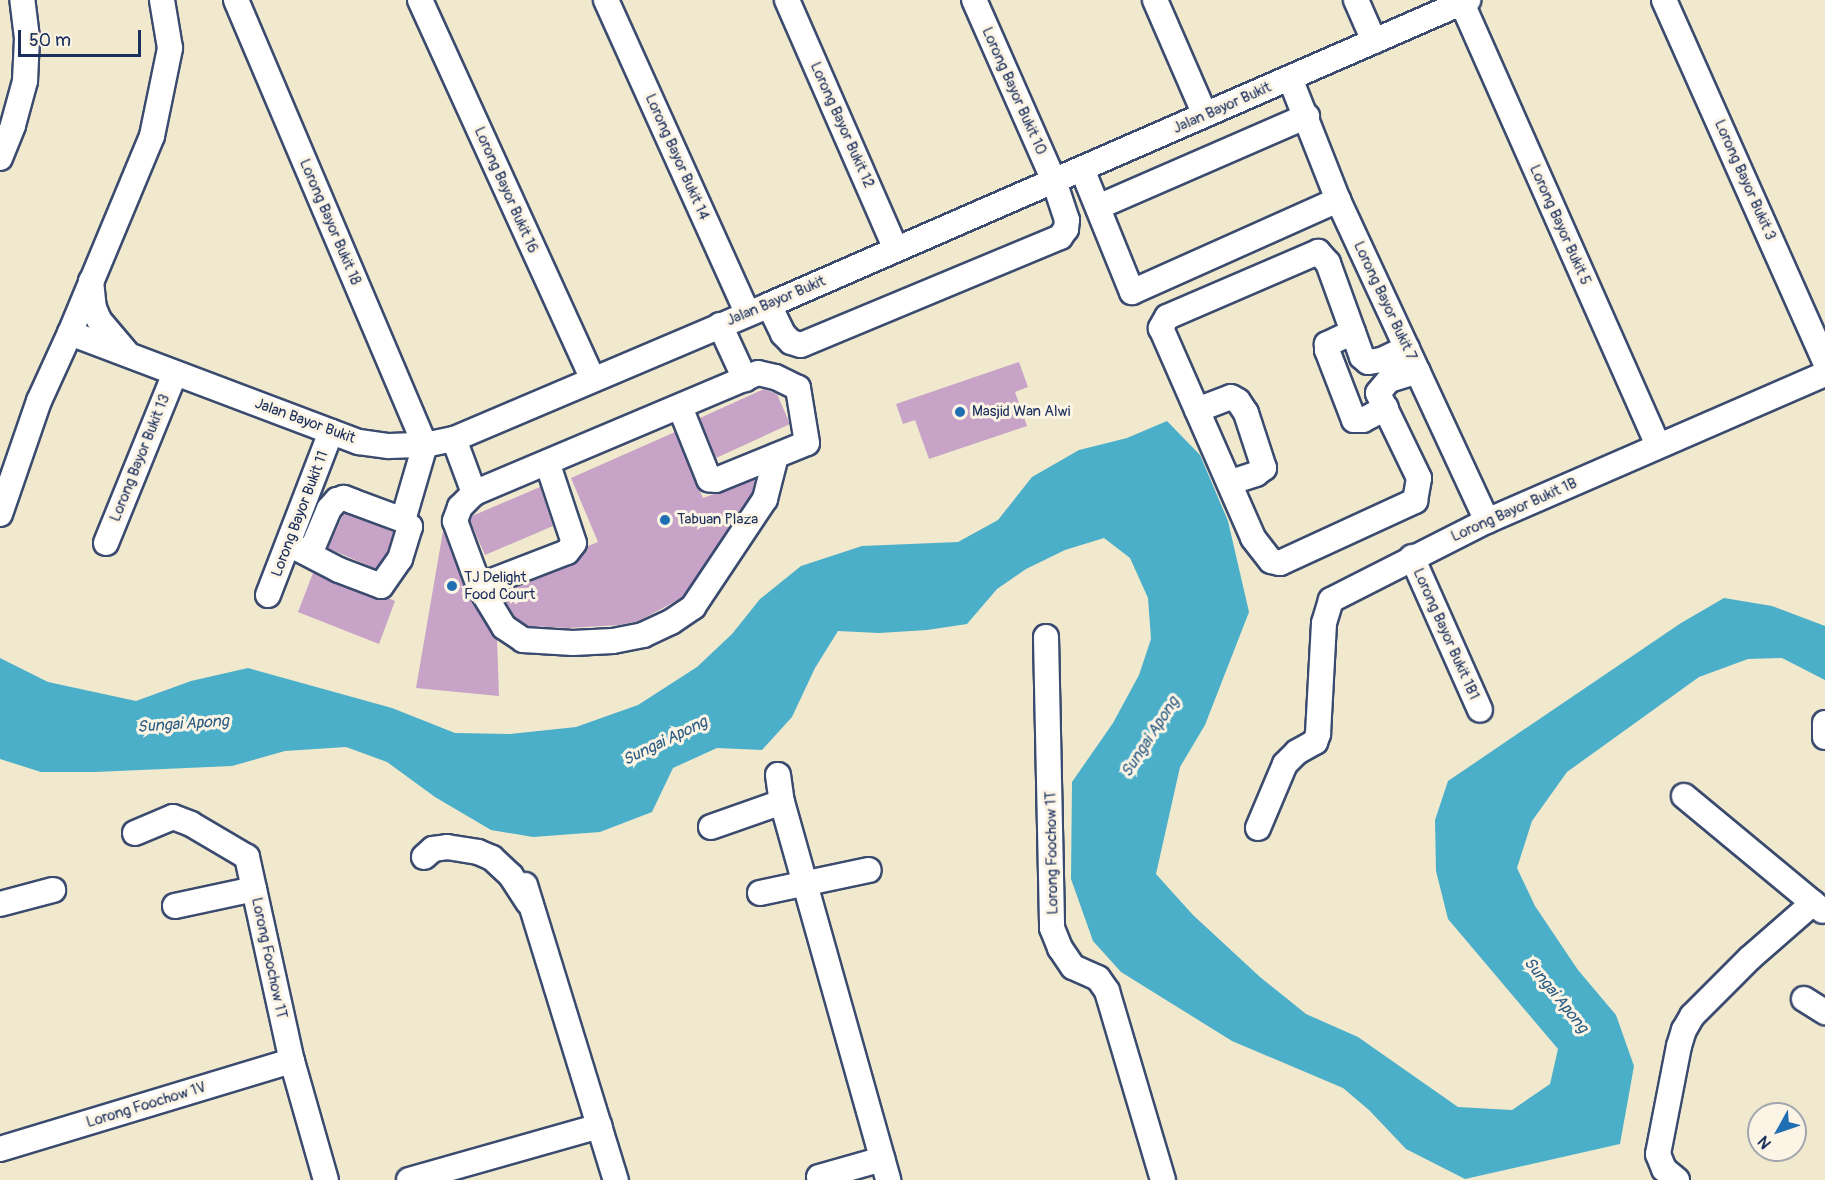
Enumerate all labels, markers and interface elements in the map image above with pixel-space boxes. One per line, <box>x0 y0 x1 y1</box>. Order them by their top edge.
scale bar <box>21 18 144 56</box>
street label: Lorong Bayor Bukit 10 <box>978 24 1050 158</box>
text: 50 m <box>29 29 71 52</box>
street label: Lorong Bayor Bukit 12 <box>806 59 878 191</box>
street label: Jalan Bayor Bukit <box>1170 78 1274 138</box>
street label: Lorong Bayor Bukit 14 <box>641 91 713 223</box>
street label: Lorong Bayor Bukit 3 <box>1710 117 1780 243</box>
street label: Lorong Bayor Bukit 16 <box>470 124 542 256</box>
street label: Lorong Bayor Bukit 18 <box>295 156 365 288</box>
street label: Lorong Bayor Bukit 5 <box>1525 162 1595 288</box>
street label: Lorong Bayor Bukit 7 <box>1349 239 1421 363</box>
street label: Jalan Bayor Bukit <box>724 272 828 330</box>
street label: Lorong Bayor Bukit 13 <box>106 392 174 524</box>
street label: Jalan Bayor Bukit <box>252 394 358 448</box>
place label: Masjid Wan Alwi <box>972 403 1070 421</box>
marker: Masjid Wan Alwi <box>953 405 967 419</box>
street label: Lorong Bayor Bukit 11 <box>268 449 332 579</box>
street label: Lorong Bayor Bukit 1B <box>1448 474 1580 546</box>
place label: Tabuan Plaza <box>677 511 758 529</box>
marker: Tabuan Plaza <box>658 513 672 527</box>
street label: Lorong Bayor Bukit 1B1 <box>1409 566 1483 702</box>
place label: TJ Delight Food Court <box>464 568 535 603</box>
marker: TJ Delight Food Court <box>445 579 459 593</box>
water label: Sungai Apong <box>1117 693 1183 781</box>
water label: Sungai Apong <box>137 711 229 737</box>
water label: Sungai Apong <box>620 712 710 770</box>
street label: Lorong Foochow 1T <box>1042 791 1062 915</box>
street label: Lorong Foochow 1T <box>247 896 291 1020</box>
water label: Sungai Apong <box>1520 953 1592 1037</box>
street label: Lorong Foochow 1V <box>84 1078 208 1132</box>
north arrow <box>1747 1102 1807 1162</box>
text: N <box>1754 1132 1776 1153</box>

